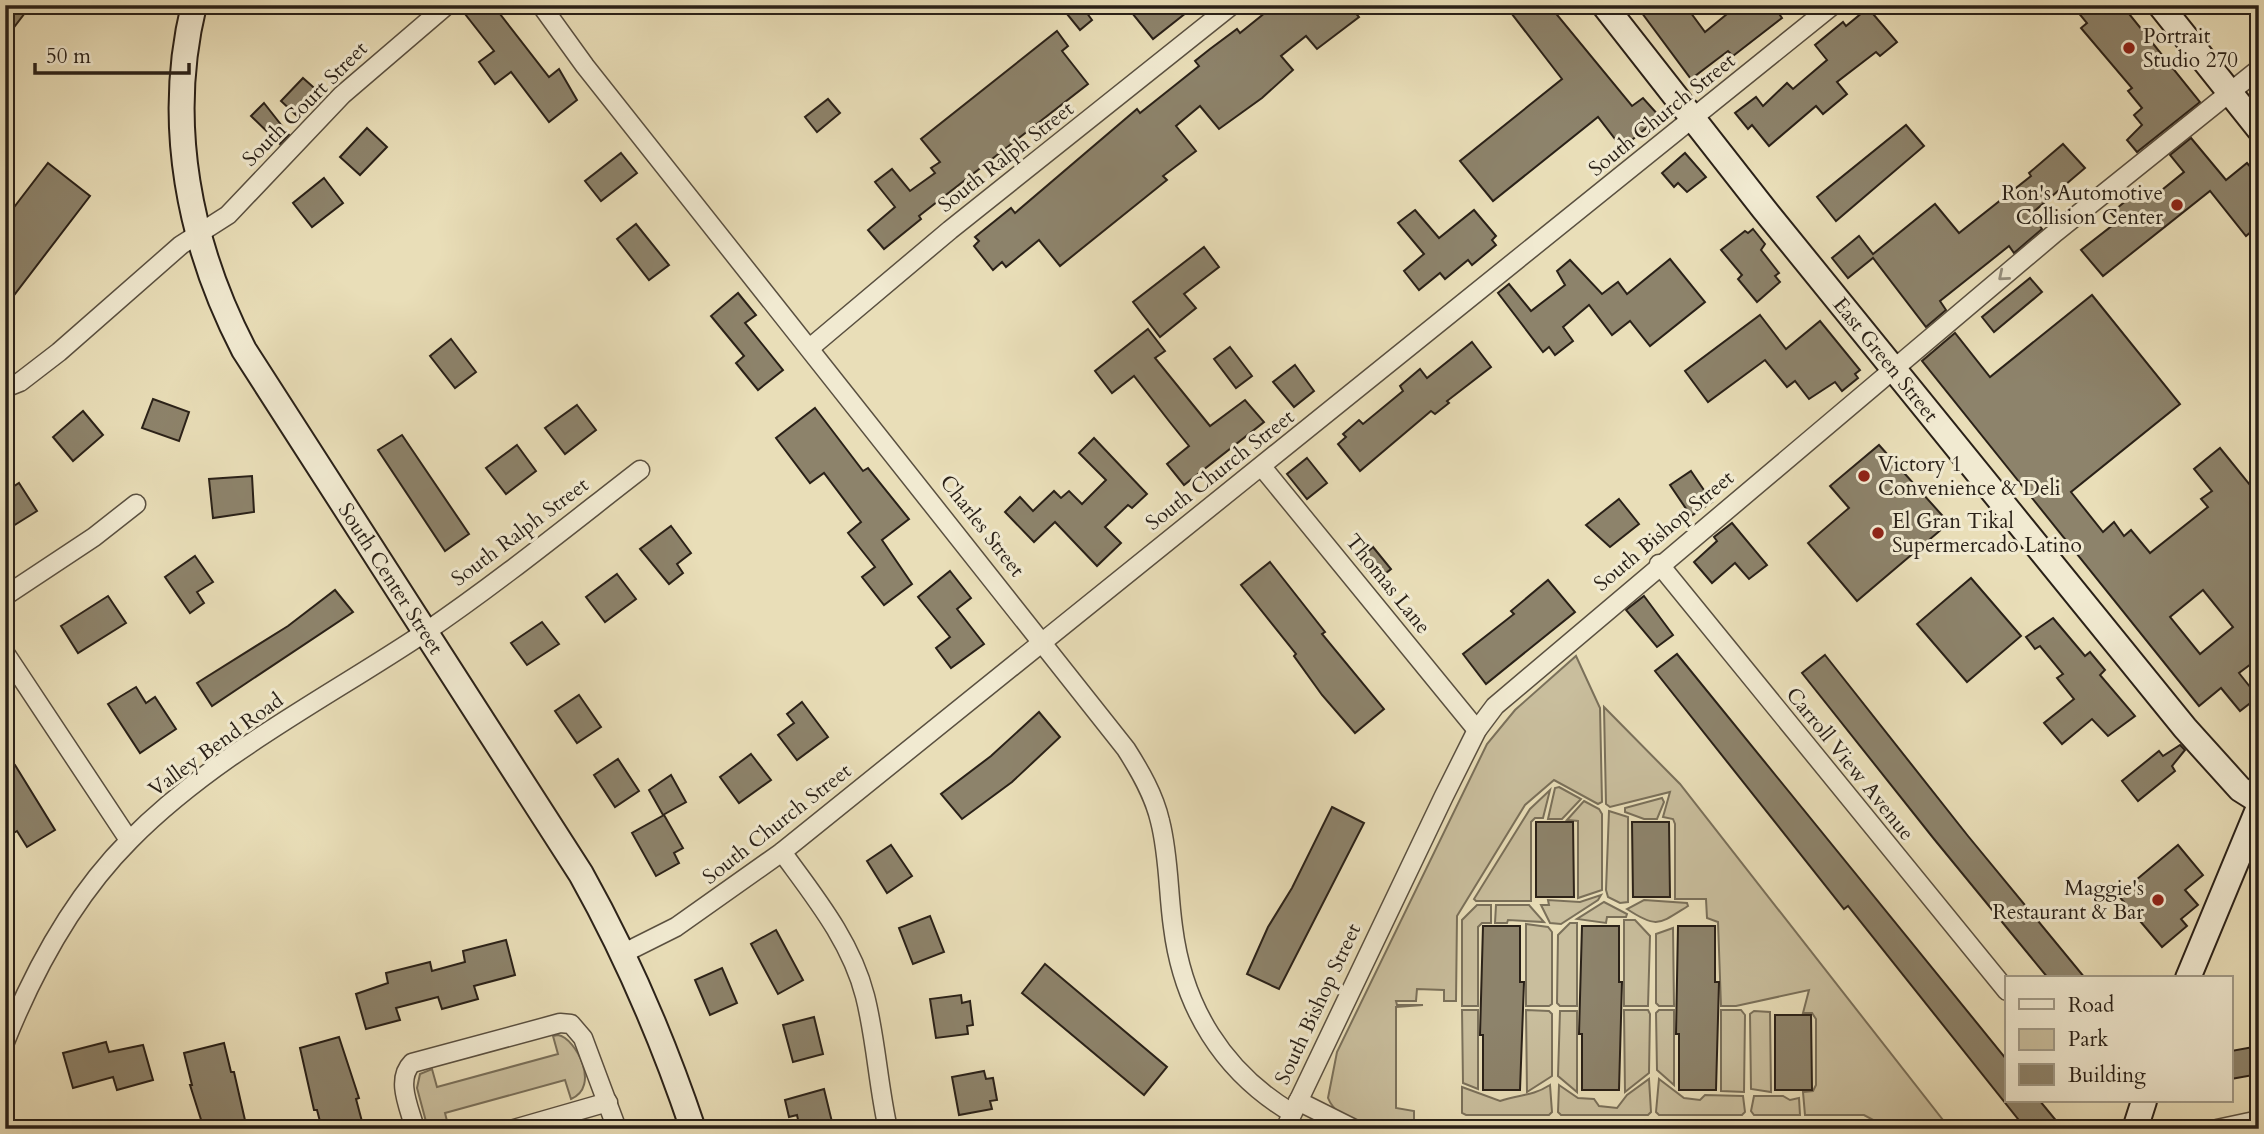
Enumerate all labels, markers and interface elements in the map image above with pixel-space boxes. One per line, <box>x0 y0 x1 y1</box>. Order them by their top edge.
place label: Portrait Studio 270 <box>2143 22 2238 75</box>
scale bar <box>35 32 189 76</box>
street label: South Court Street <box>236 35 374 173</box>
marker: Portrait Studio 270 <box>2121 40 2137 56</box>
text: 50 m <box>46 42 91 71</box>
street label: South Church Street <box>1582 46 1742 183</box>
street label: South Ralph Street <box>932 95 1080 219</box>
place label: Ron's Automotive Collision Center <box>2001 179 2163 232</box>
marker: Ron's Automotive Collision Center <box>2169 197 2185 213</box>
one-way arrow <box>1999 268 2012 280</box>
street label: East Green Street <box>1827 291 1946 428</box>
street label: South Church Street <box>1140 403 1301 537</box>
place label: Victory 1 Convenience & Deli <box>1878 450 2061 503</box>
street label: South Bishop Street <box>1588 464 1740 598</box>
marker: Victory 1 Convenience & Deli <box>1856 468 1872 484</box>
street label: Charles Street <box>933 469 1031 583</box>
street label: South Ralph Street <box>445 471 595 593</box>
street label: South Center Street <box>331 497 451 660</box>
place label: El Gran Tikal Supermercado Latino <box>1892 507 2082 560</box>
marker: El Gran Tikal Supermercado Latino <box>1870 525 1886 541</box>
street label: Thomas Lane <box>1339 528 1437 640</box>
street label: Carroll View Avenue <box>1779 681 1921 847</box>
street label: Valley Bend Road <box>143 686 289 804</box>
street label: South Church Street <box>697 757 858 891</box>
place label: Maggie's Restaurant & Bar <box>1992 874 2144 927</box>
marker: Maggie's Restaurant & Bar <box>2150 892 2166 908</box>
street label: South Bishop Street <box>1268 918 1368 1089</box>
legend <box>2005 976 2232 1102</box>
text: Road <box>2068 991 2114 1020</box>
text: Park <box>2068 1025 2109 1054</box>
text: Building <box>2068 1061 2146 1090</box>

